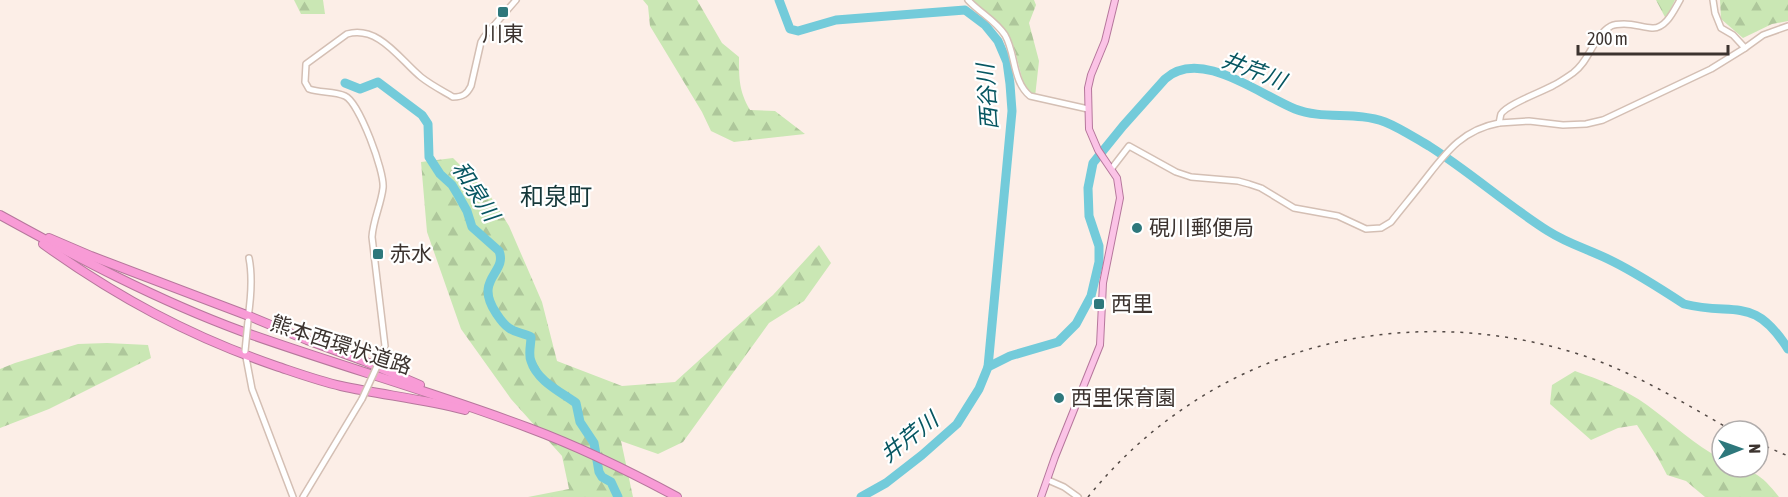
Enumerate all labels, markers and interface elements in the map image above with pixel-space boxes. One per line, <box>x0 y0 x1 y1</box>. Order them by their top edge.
marker: 川東 <box>496 5 510 19</box>
scale bar <box>1578 18 1728 56</box>
place label: 川東 <box>482 21 524 45</box>
text: 200 m <box>1587 28 1628 49</box>
water label: 井芹川 <box>1219 46 1291 95</box>
water label: 西谷川 <box>972 61 1002 131</box>
water label: 和泉川 <box>447 156 506 227</box>
district label: 和泉町 <box>520 183 592 210</box>
place label: 硯川郵便局 <box>1149 215 1254 239</box>
marker: 硯川郵便局 <box>1130 221 1144 235</box>
place label: 赤水 <box>390 241 432 265</box>
marker: 赤水 <box>371 247 385 261</box>
place label: 西里 <box>1111 291 1153 315</box>
marker: 西里 <box>1092 297 1106 311</box>
street label: 熊本西環状道路 <box>268 310 415 378</box>
place label: 西里保育園 <box>1071 385 1176 409</box>
marker: 西里保育園 <box>1052 391 1066 405</box>
water label: 井芹川 <box>875 405 945 468</box>
north arrow <box>1710 419 1770 479</box>
text: N <box>1746 444 1764 454</box>

